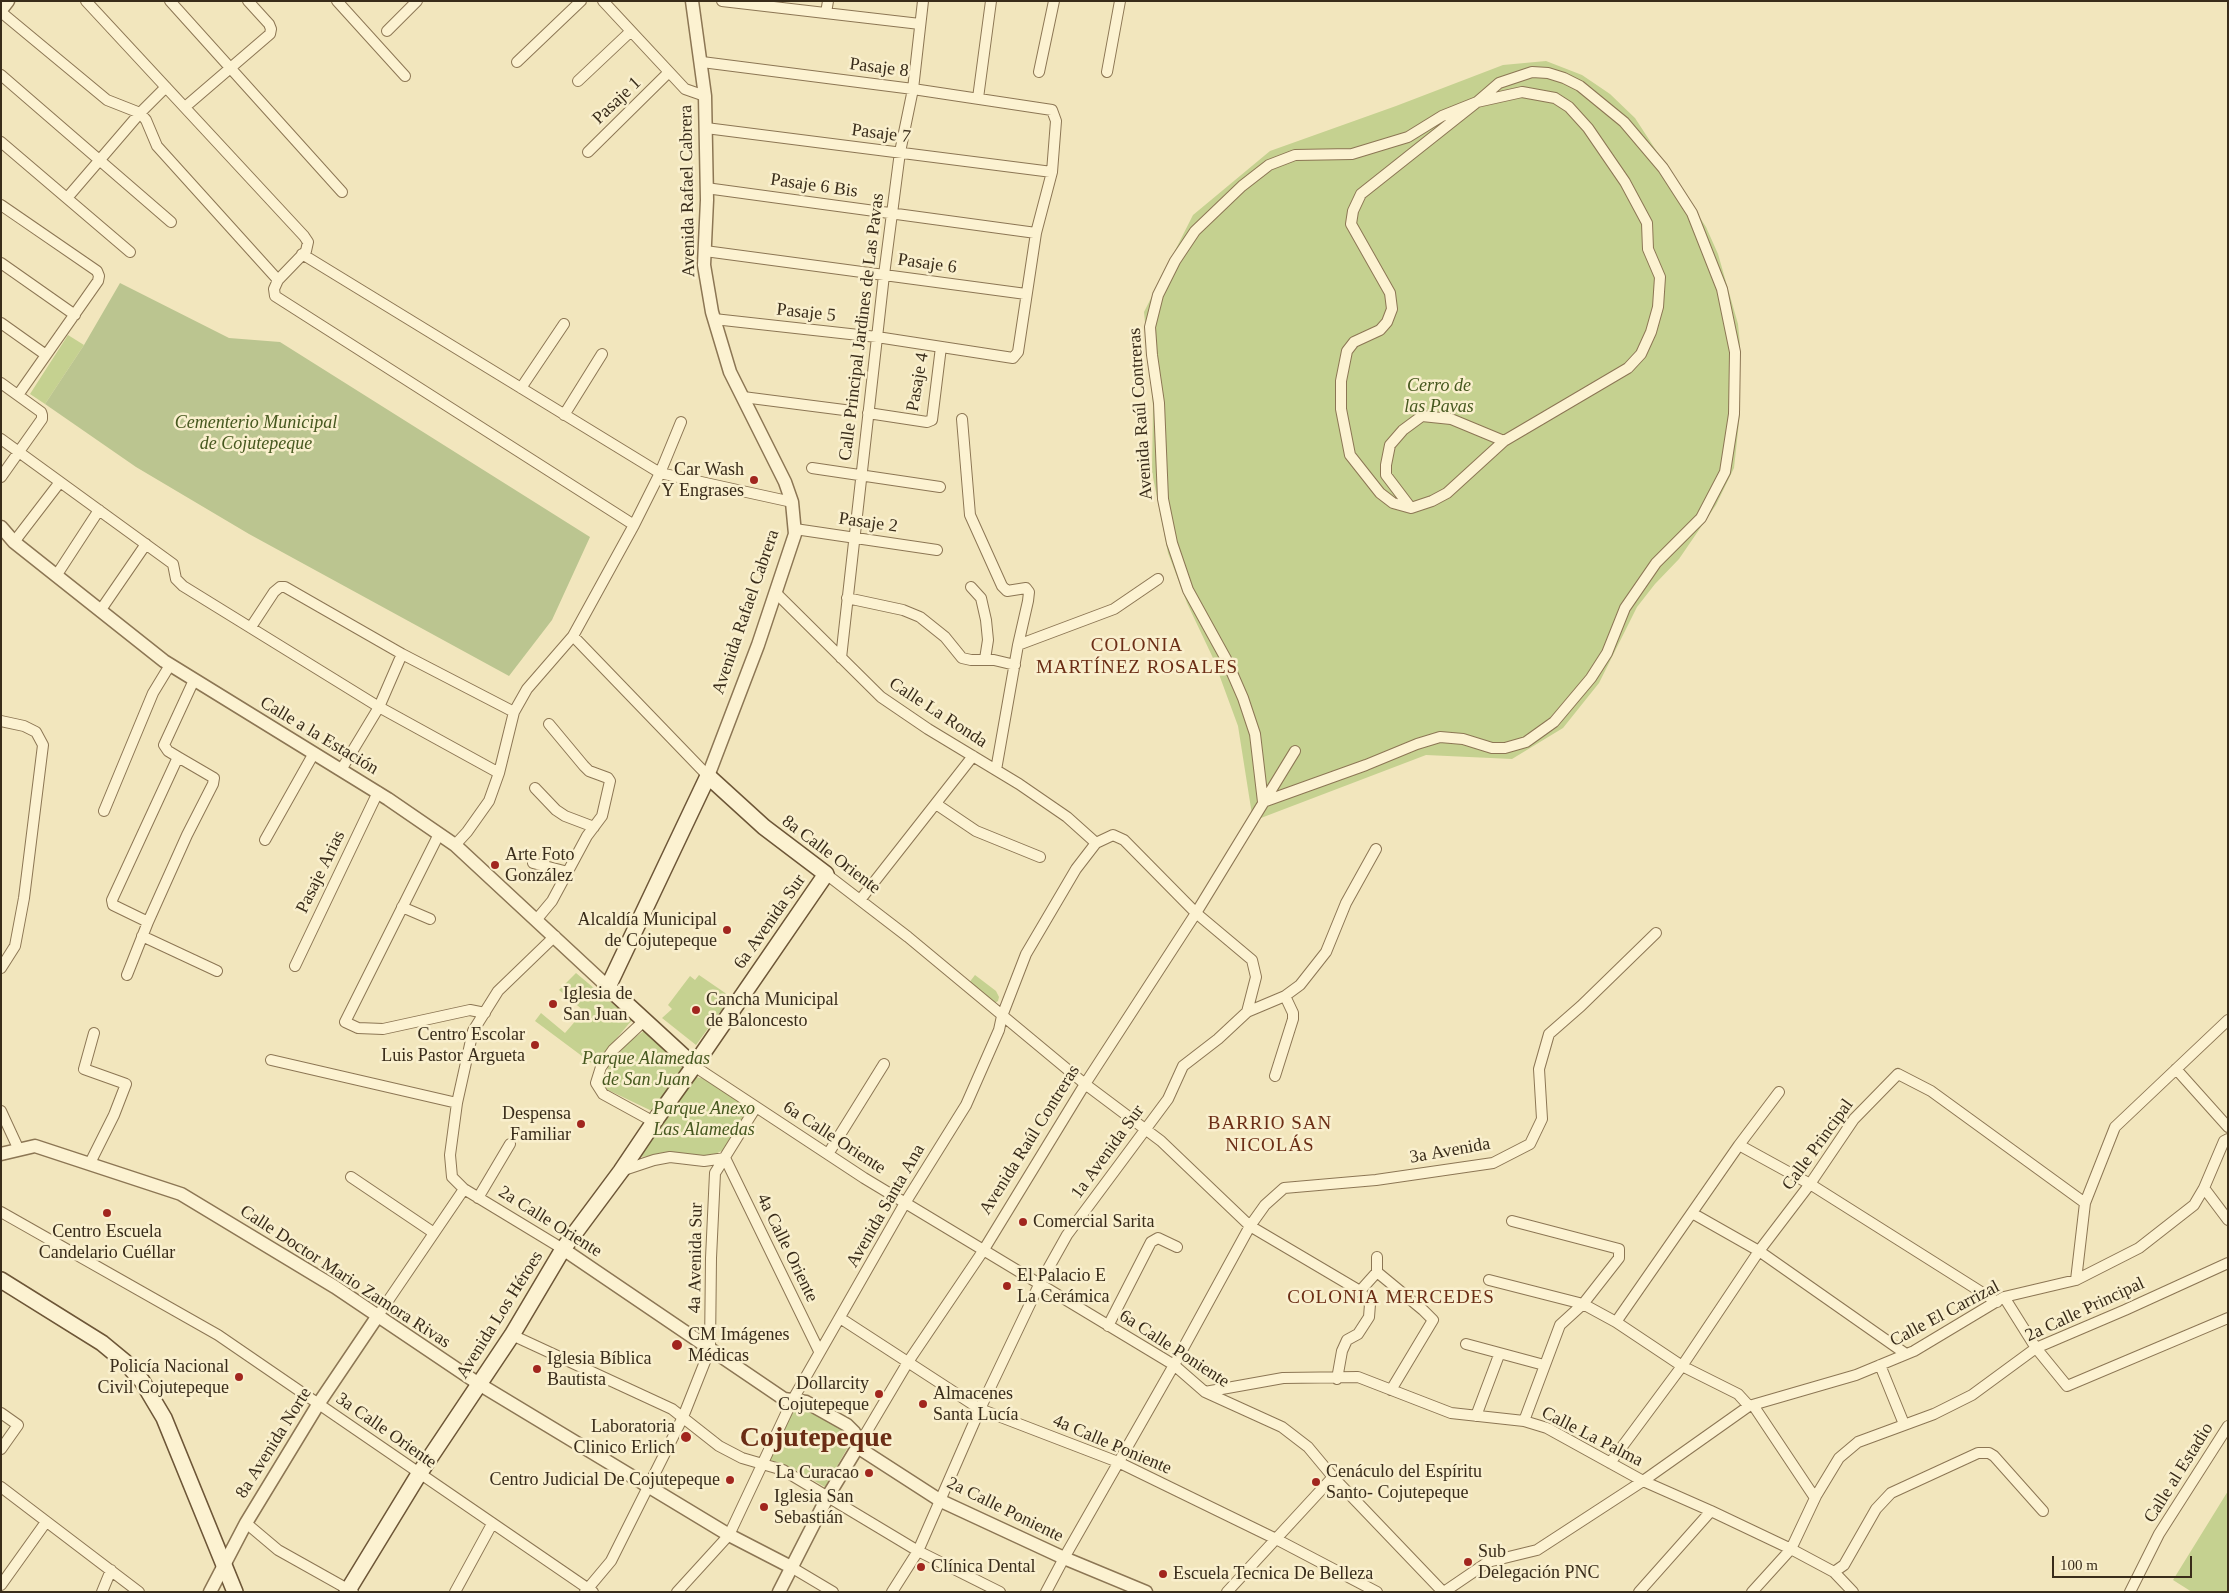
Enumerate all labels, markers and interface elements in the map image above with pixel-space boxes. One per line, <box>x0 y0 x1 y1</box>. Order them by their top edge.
street label: Pasaje 8 <box>848 54 910 82</box>
street label: Pasaje 1 <box>588 73 646 129</box>
street label: Avenida Rafael Cabrera <box>676 105 700 277</box>
street label: Pasaje 7 <box>850 120 912 148</box>
street label: Pasaje 6 Bis <box>769 169 859 203</box>
street label: Calle Principal Jardines de Las Pavas <box>835 192 889 462</box>
street label: Pasaje 6 <box>896 249 958 279</box>
street label: Pasaje 5 <box>775 299 837 327</box>
street label: Avenida Raúl Contreras <box>1124 327 1158 501</box>
street label: Pasaje 4 <box>902 351 934 413</box>
park label: Cerro de las Pavas <box>1404 375 1474 418</box>
park label: Cementerio Municipal de Cojutepeque <box>175 412 337 454</box>
place label: Car Wash Y Engrases <box>662 459 744 502</box>
marker: Car Wash Y Engrases <box>748 474 760 486</box>
street label: Pasaje 2 <box>837 508 899 538</box>
street label: Avenida Rafael Cabrera <box>708 527 784 697</box>
district label: COLONIA MARTÍNEZ ROSALES <box>1034 635 1240 679</box>
street label: Calle La Ronda <box>885 673 991 753</box>
street label: Calle a la Estación <box>256 692 382 780</box>
street label: 8a Calle Oriente <box>777 811 885 899</box>
street label: Pasaje Arias <box>292 827 350 917</box>
place label: Arte Foto González <box>505 844 574 886</box>
marker: Arte Foto González <box>489 859 501 871</box>
street label: 6a Avenida Sur <box>729 870 811 974</box>
place label: Alcaldía Municipal de Cojutepeque <box>578 909 717 952</box>
marker: Alcaldía Municipal de Cojutepeque <box>721 924 733 936</box>
place label: Iglesia de San Juan <box>563 983 632 1026</box>
place label: Cancha Municipal de Baloncesto <box>706 989 838 1032</box>
marker: Iglesia de San Juan <box>547 998 559 1010</box>
marker: Cancha Municipal de Baloncesto <box>690 1004 702 1016</box>
place label: Centro Escolar Luis Pastor Argueta <box>381 1024 525 1066</box>
marker: Centro Escolar Luis Pastor Argueta <box>529 1039 541 1051</box>
park label: Parque Alamedas de San Juan <box>582 1048 710 1090</box>
street label: Avenida Raúl Contreras <box>975 1061 1085 1219</box>
street label: Calle Principal <box>1778 1095 1858 1195</box>
street label: 6a Calle Oriente <box>779 1097 889 1179</box>
park label: Parque Anexo Las Alamedas <box>653 1098 755 1140</box>
street label: 1a Avenida Sur <box>1067 1101 1149 1203</box>
place label: Despensa Familiar <box>502 1103 571 1146</box>
district label: BARRIO SAN NICOLÁS <box>1206 1113 1334 1157</box>
marker: Despensa Familiar <box>575 1118 587 1130</box>
street label: 3a Avenida <box>1408 1133 1492 1169</box>
street label: Avenida Santa Ana <box>842 1141 930 1271</box>
street label: 2a Calle Oriente <box>494 1182 606 1262</box>
street label: 4a Calle Oriente <box>751 1190 823 1306</box>
street label: Calle Doctor Mario Zamora Rivas <box>236 1201 454 1353</box>
street label: 4a Avenida Sur <box>684 1203 708 1313</box>
marker: Centro Escuela Candelario Cuéllar <box>101 1207 113 1219</box>
place label: Comercial Sarita <box>1033 1211 1154 1233</box>
marker: Comercial Sarita <box>1017 1216 1029 1228</box>
place label: Centro Escuela Candelario Cuéllar <box>39 1221 175 1264</box>
street label: Avenida Los Héroes <box>452 1247 548 1383</box>
place label: El Palacio E La Cerámica <box>1017 1265 1109 1308</box>
street label: 2a Calle Principal <box>2022 1273 2148 1347</box>
street label: Calle El Carrizal <box>1887 1276 2003 1352</box>
marker: El Palacio E La Cerámica <box>1001 1280 1013 1292</box>
district label: COLONIA MERCEDES <box>1285 1287 1497 1309</box>
street label: 6a Calle Poniente <box>1115 1305 1233 1393</box>
place label: CM Imágenes Médicas <box>688 1324 789 1366</box>
marker: CM Imágenes Médicas <box>670 1338 684 1352</box>
place label: Iglesia Bíblica Bautista <box>547 1348 651 1390</box>
place label: Policía Nacional Civil Cojutepeque <box>98 1356 229 1398</box>
marker: Iglesia Bíblica Bautista <box>531 1363 543 1375</box>
marker: Policía Nacional Civil Cojutepeque <box>233 1371 245 1383</box>
place label: Dollarcity Cojutepeque <box>778 1373 869 1416</box>
place label: Almacenes Santa Lucía <box>933 1383 1018 1426</box>
street label: 8a Avenida Norte <box>231 1384 317 1502</box>
street label: 3a Calle Oriente <box>331 1388 441 1474</box>
marker: Dollarcity Cojutepeque <box>873 1388 885 1400</box>
marker: Almacenes Santa Lucía <box>917 1398 929 1410</box>
street label: Calle La Palma <box>1538 1402 1646 1472</box>
street label: 4a Calle Poniente <box>1049 1410 1175 1480</box>
place label: Laboratoria Clinico Erlich <box>574 1416 675 1458</box>
street label: Calle al Estadio <box>2140 1419 2218 1527</box>
district label: Cojutepeque <box>740 1422 892 1456</box>
marker: Laboratoria Clinico Erlich <box>679 1430 693 1444</box>
place label: Cenáculo del Espíritu Santo- Cojutepeque <box>1326 1461 1482 1504</box>
place label: La Curacao <box>776 1462 859 1484</box>
marker: La Curacao <box>863 1467 875 1479</box>
place label: Centro Judicial De Cojutepeque <box>490 1469 720 1491</box>
street label: 2a Calle Poniente <box>943 1472 1067 1548</box>
marker: Centro Judicial De Cojutepeque <box>724 1474 736 1486</box>
marker: Cenáculo del Espíritu Santo- Cojutepeque <box>1310 1476 1322 1488</box>
place label: Iglesia San Sebastián <box>774 1486 853 1528</box>
marker: Iglesia San Sebastián <box>758 1501 770 1513</box>
place label: Sub Delegación PNC <box>1478 1541 1599 1584</box>
scale bar <box>2054 1546 2194 1578</box>
place label: Clínica Dental <box>931 1556 1035 1578</box>
marker: Sub Delegación PNC <box>1462 1556 1474 1568</box>
text: 100 m <box>2060 1557 2098 1573</box>
marker: Clínica Dental <box>915 1561 927 1573</box>
place label: Escuela Tecnica De Belleza <box>1173 1563 1373 1585</box>
marker: Escuela Tecnica De Belleza <box>1157 1568 1169 1580</box>

